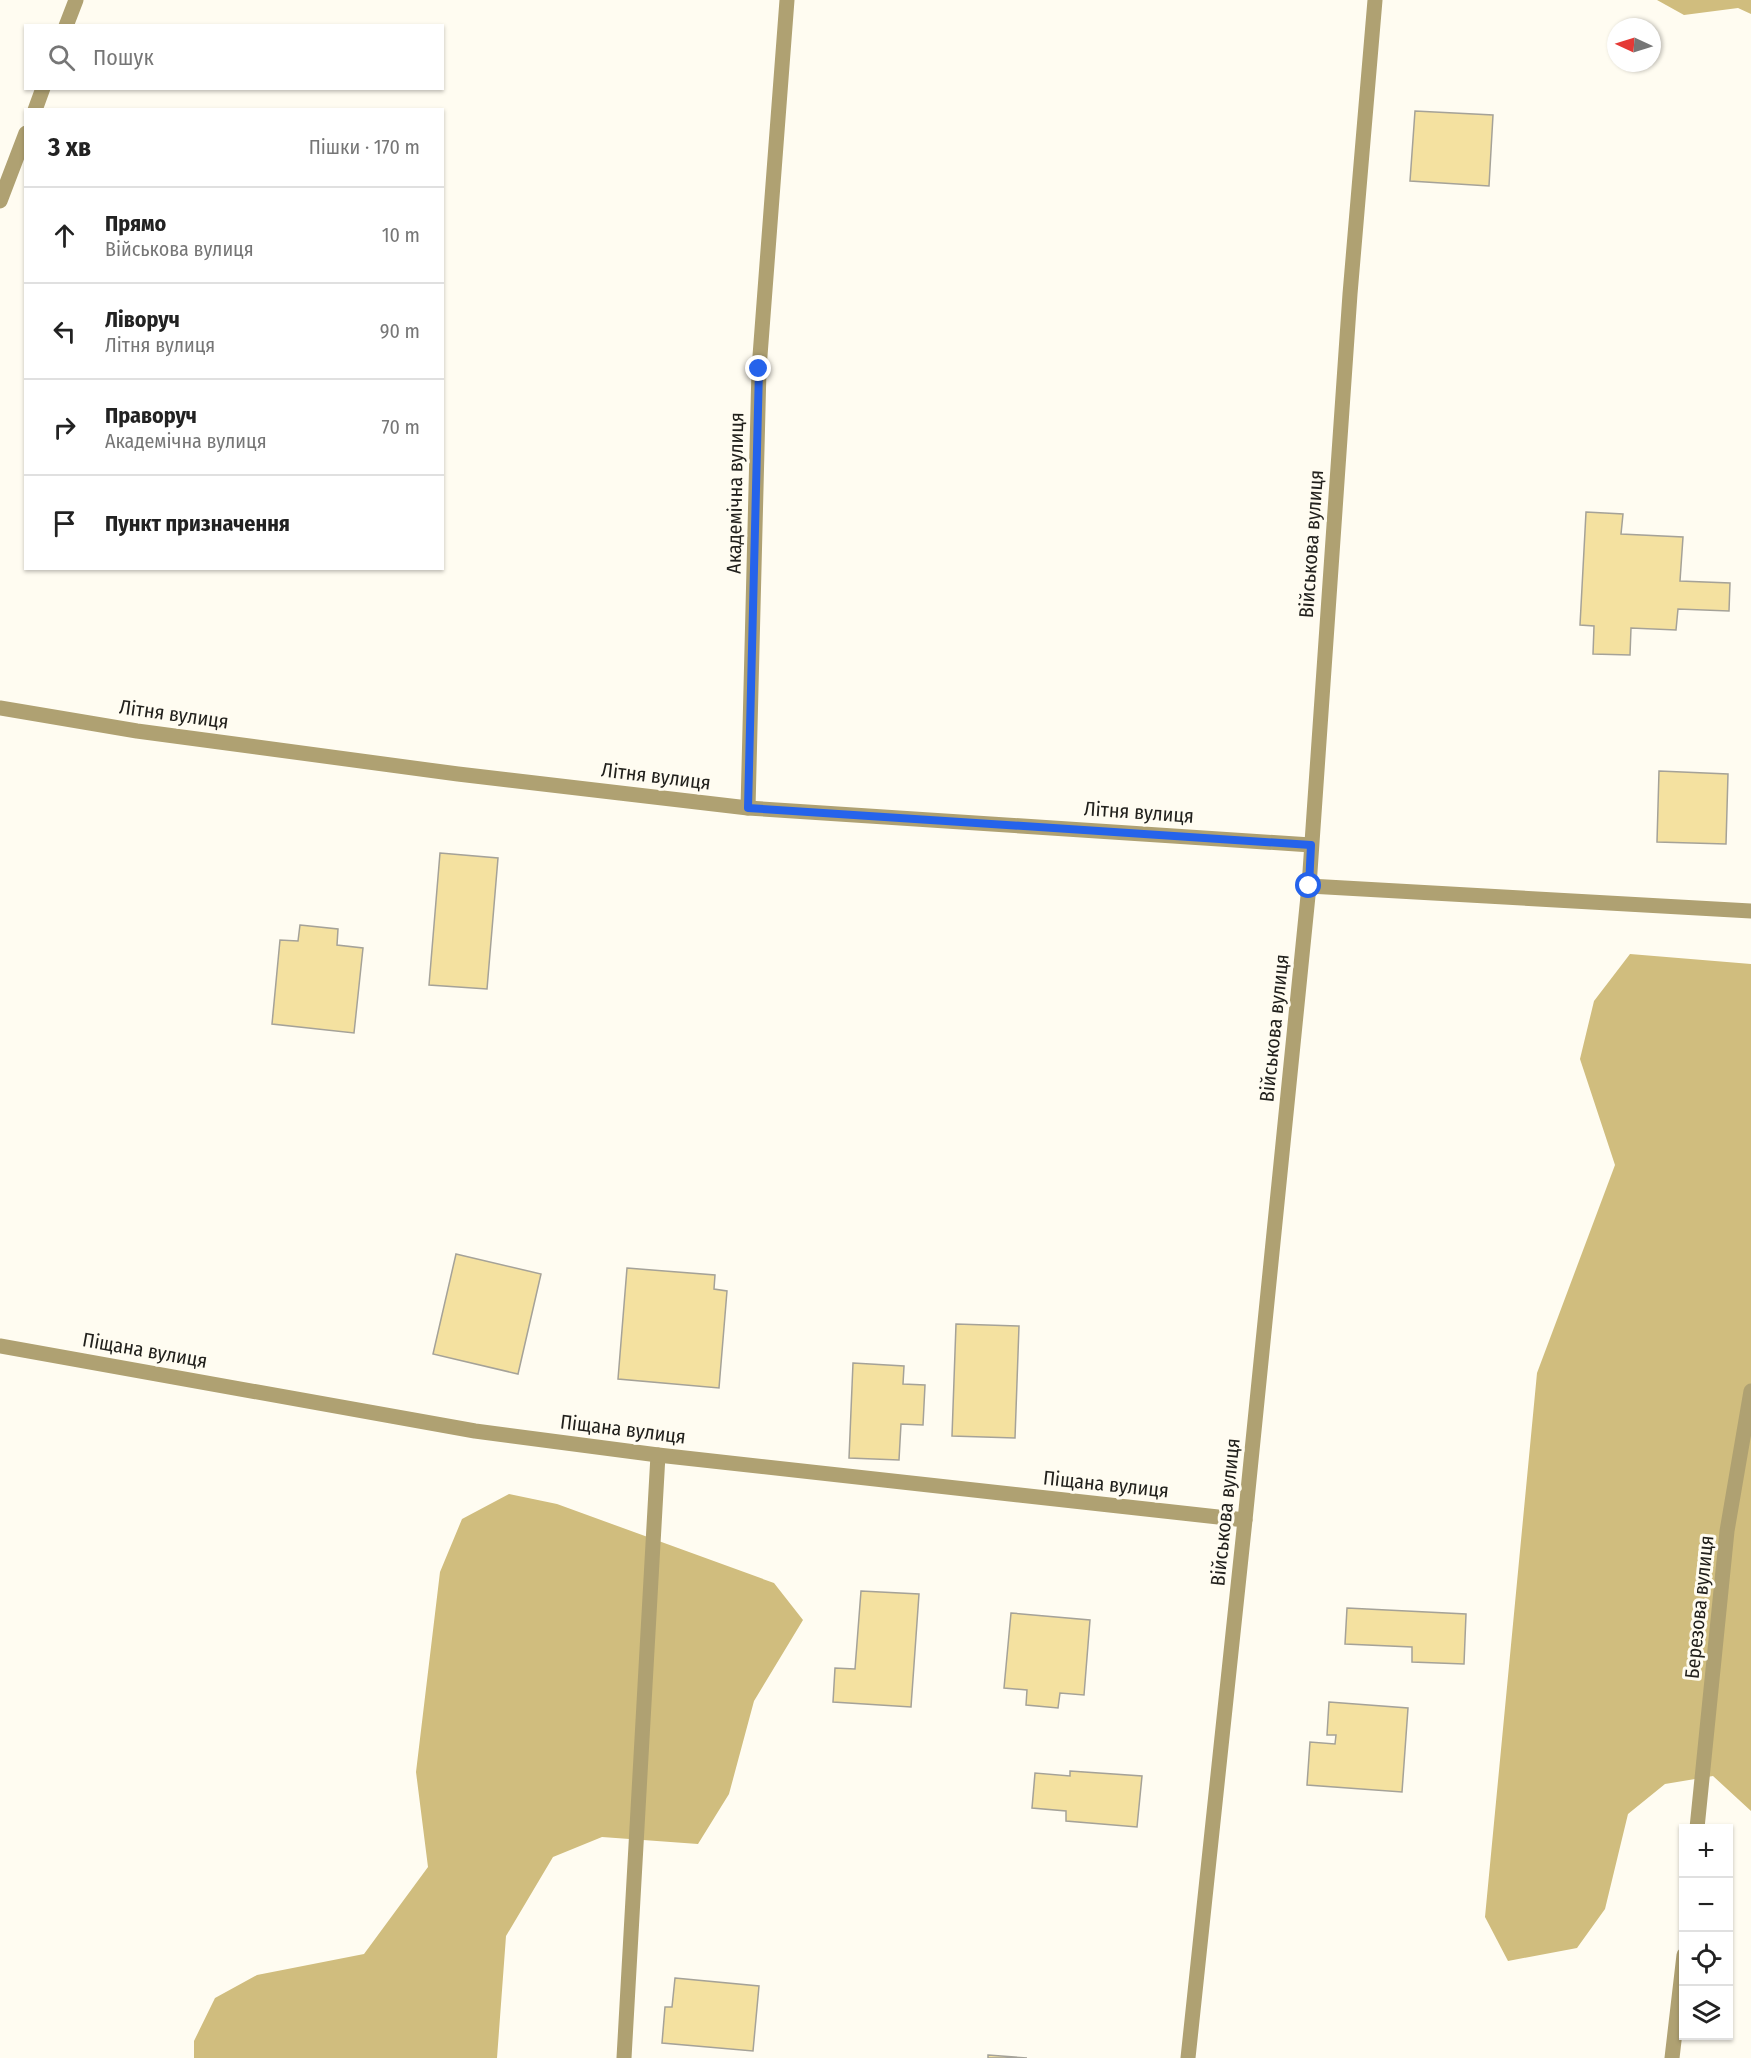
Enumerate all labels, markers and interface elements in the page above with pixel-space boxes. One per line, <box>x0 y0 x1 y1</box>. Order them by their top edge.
north arrow <box>1607 18 1661 72</box>
search box <box>24 24 444 90</box>
icon: search <box>45 41 78 74</box>
text: Пошук <box>93 44 154 71</box>
text: 3 хв <box>48 132 91 163</box>
text: Пішки · 170 m <box>309 135 420 159</box>
text: Прямо <box>105 210 166 237</box>
icon: ahead <box>48 219 81 252</box>
text: 10 m <box>382 223 420 247</box>
text: Військова вулиця <box>105 237 254 261</box>
text: Ліворуч <box>105 306 180 333</box>
icon: left <box>48 315 81 348</box>
text: 90 m <box>380 319 420 343</box>
text: Літня вулиця <box>105 333 215 357</box>
route end <box>745 355 771 381</box>
text: Праворуч <box>105 402 197 429</box>
icon: right <box>48 411 81 444</box>
street label: Академічна вулиця <box>722 412 748 574</box>
text: 70 m <box>382 415 420 439</box>
text: Академічна вулиця <box>105 429 267 453</box>
street label: Військова вулиця <box>1294 469 1328 619</box>
icon: arrive <box>48 507 81 540</box>
text: Пункт призначення <box>105 510 290 537</box>
street label: Літня вулиця <box>118 694 230 734</box>
street label: Літня вулиця <box>600 757 712 795</box>
street label: Літня вулиця <box>1083 796 1195 828</box>
route start <box>1295 872 1321 898</box>
street label: Військова вулиця <box>1254 953 1294 1103</box>
street label: Піщана вулиця <box>81 1327 209 1373</box>
street label: Піщана вулиця <box>559 1409 687 1449</box>
street label: Військова вулиця <box>1205 1437 1245 1587</box>
street label: Піщана вулиця <box>1042 1465 1170 1503</box>
street label: Березова вулиця <box>1680 1534 1718 1680</box>
map controls <box>1679 1824 1733 2040</box>
button: + <box>1679 1824 1733 1878</box>
button: − <box>1679 1878 1733 1932</box>
button: locate <box>1679 1932 1733 1986</box>
button: layers <box>1679 1986 1733 2040</box>

